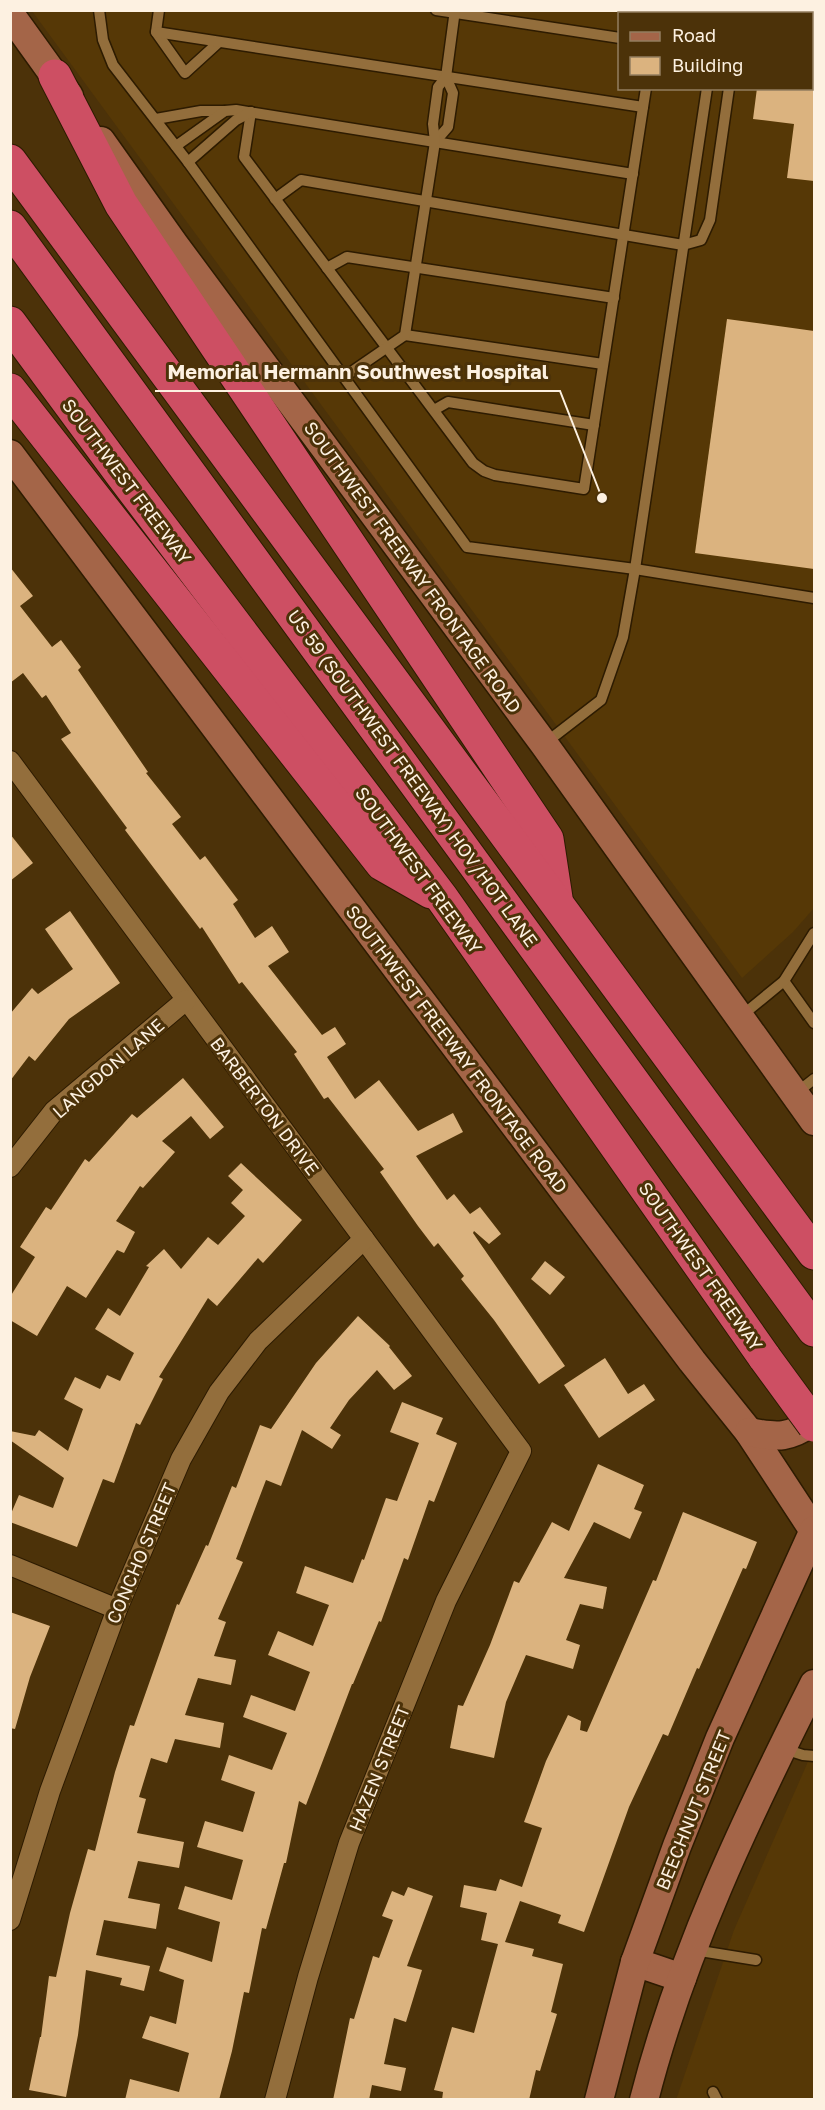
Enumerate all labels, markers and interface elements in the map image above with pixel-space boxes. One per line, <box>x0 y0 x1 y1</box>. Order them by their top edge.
legend <box>618 12 813 90</box>
text: Road <box>672 24 716 46</box>
text: Building <box>672 54 743 76</box>
callout: Memorial Hermann Southwest Hospital <box>155 353 560 391</box>
text: Memorial Hermann Southwest Hospital <box>168 359 549 383</box>
street label: SOUTHWEST FREEWAY <box>58 394 197 568</box>
street label: SOUTHWEST FREEWAY FRONTAGE ROAD <box>300 417 526 717</box>
street label: US 59 (SOUTHWEST FREEWAY) HOV/HOT LANE <box>283 605 543 951</box>
street label: SOUTHWEST FREEWAY <box>351 782 487 958</box>
street label: SOUTHWEST FREEWAY FRONTAGE ROAD <box>341 901 573 1197</box>
street label: LANGDON LANE <box>48 1013 168 1123</box>
street label: BARBERTON DRIVE <box>206 1033 324 1179</box>
street label: SOUTHWEST FREEWAY <box>634 1177 768 1355</box>
street label: CONCHO STREET <box>101 1479 181 1627</box>
street label: HAZEN STREET <box>344 1702 414 1834</box>
street label: BEECHNUT STREET <box>651 1727 735 1893</box>

